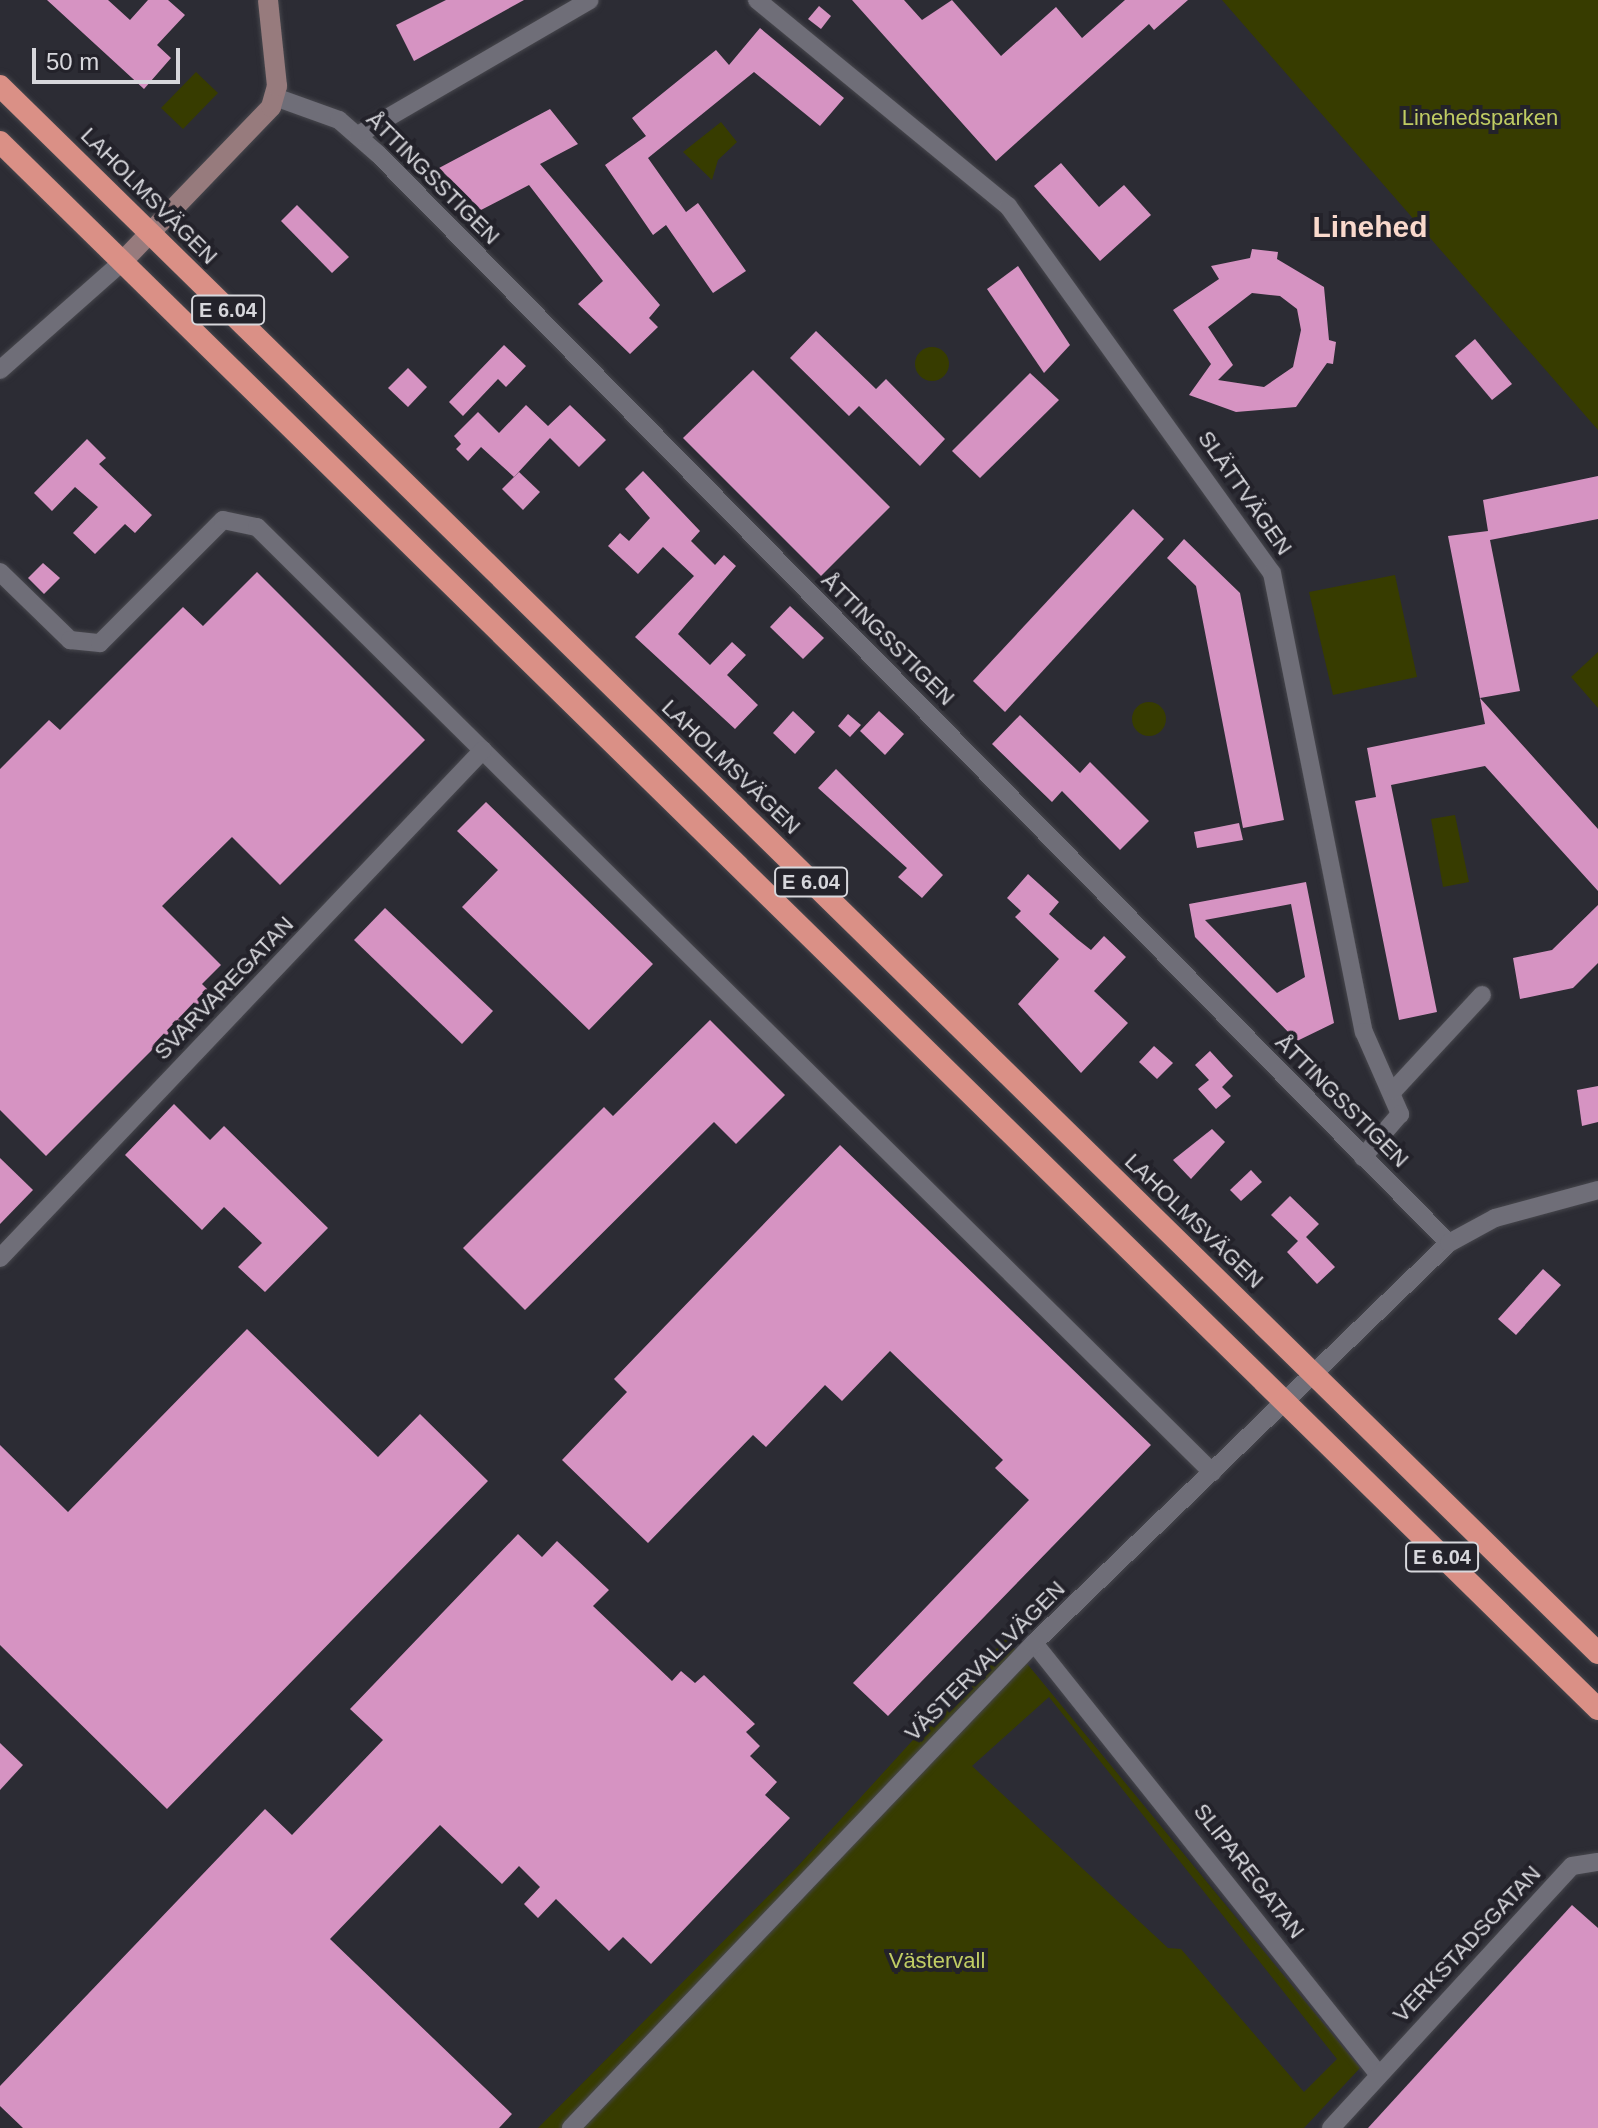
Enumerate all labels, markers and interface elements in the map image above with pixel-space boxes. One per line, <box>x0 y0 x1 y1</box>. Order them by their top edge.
scale bar <box>36 32 184 82</box>
text: 50 m <box>46 48 99 75</box>
park label: Linehedsparken <box>1402 105 1558 131</box>
street label: ÅTTINGSSTIGEN <box>361 106 505 250</box>
street label: LAHOLMSVÄGEN <box>75 122 223 270</box>
district label: Linehed <box>1312 209 1428 245</box>
road number: E 6.04 <box>190 294 266 326</box>
street label: SLÄTTVÄGEN <box>1192 426 1298 560</box>
street label: ÅTTINGSSTIGEN <box>816 567 960 711</box>
street label: LAHOLMSVÄGEN <box>656 694 806 840</box>
road number: E 6.04 <box>773 866 849 898</box>
street label: SVARVAREGATAN <box>149 911 299 1065</box>
street label: ÅTTINGSSTIGEN <box>1270 1029 1414 1173</box>
street label: LAHOLMSVÄGEN <box>1119 1148 1269 1294</box>
road number: E 6.04 <box>1404 1541 1480 1573</box>
street label: VÄSTERVALLVÄGEN <box>900 1576 1070 1746</box>
street label: SLIPAREGATAN <box>1188 1798 1310 1944</box>
street label: VERKSTADSGATAN <box>1388 1860 1546 2028</box>
park label: Västervall <box>889 1948 985 1974</box>

